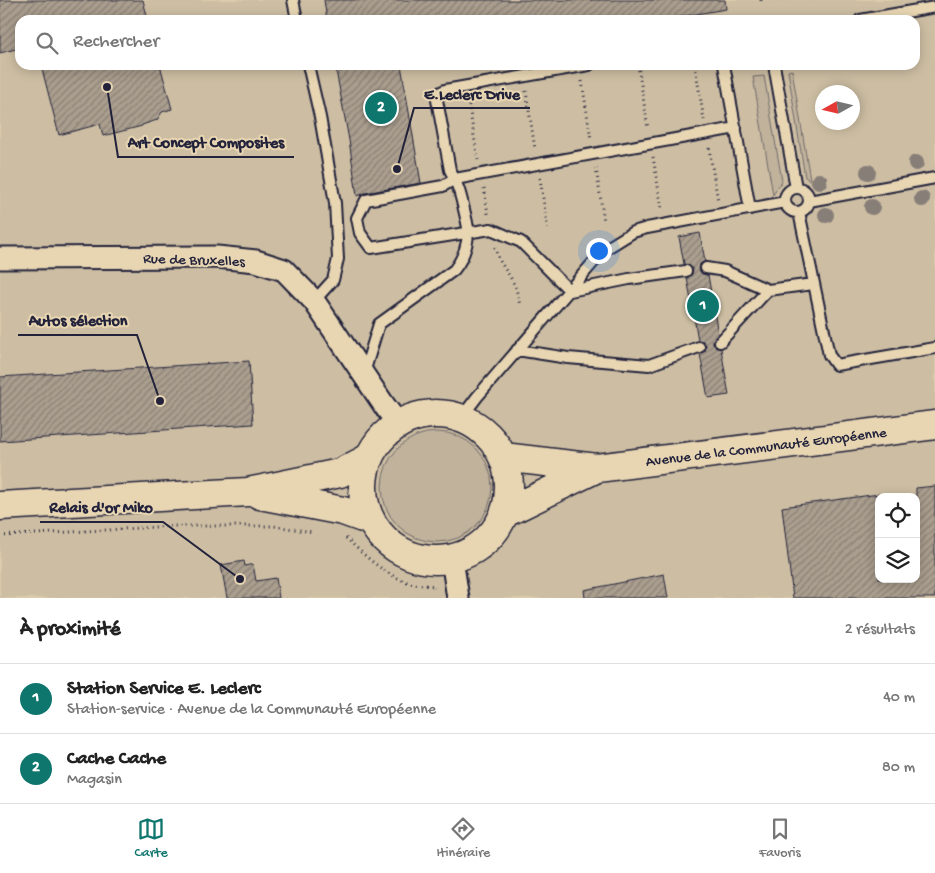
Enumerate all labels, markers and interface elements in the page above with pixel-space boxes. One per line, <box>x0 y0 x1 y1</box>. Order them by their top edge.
search box <box>15 15 920 70</box>
icon: search <box>33 29 61 57</box>
text: Rechercher <box>73 31 159 54</box>
callout: E.Leclerc Drive <box>414 77 530 108</box>
north arrow <box>815 85 860 130</box>
text: E.Leclerc Drive <box>424 87 521 106</box>
pin: 2 <box>365 89 397 127</box>
callout: Art Concept Composites <box>118 126 294 157</box>
text: Art Concept Composites <box>127 135 285 154</box>
your location <box>586 238 612 264</box>
street label: Rue de Bruxelles <box>143 250 246 272</box>
pin: 1 <box>687 287 719 325</box>
callout: Autos sélection <box>18 304 137 335</box>
text: Autos sélection <box>28 313 128 332</box>
street label: Avenue de la Communauté Européenne <box>645 424 888 472</box>
callout: Relais d'or Miko <box>40 491 163 522</box>
map controls <box>875 493 920 583</box>
button: locate <box>875 493 920 538</box>
text: Relais d'or Miko <box>48 500 153 519</box>
button: layers <box>875 538 920 583</box>
text: À proximité <box>20 618 121 643</box>
text: 2 résultats <box>845 621 915 640</box>
text: Station Service E. Leclerc <box>67 678 261 701</box>
text: 1 <box>33 689 39 708</box>
text: 40 m <box>883 689 915 708</box>
text: Station-service · Avenue de la Communauté Européenne <box>67 701 436 720</box>
text: Cache Cache <box>67 748 166 771</box>
text: 2 <box>32 759 40 778</box>
text: 80 m <box>882 759 915 778</box>
text: Magasin <box>67 771 122 790</box>
tab: Carte <box>134 815 168 862</box>
tab: Itinéraire <box>436 815 490 862</box>
tab: Favoris <box>759 815 801 862</box>

